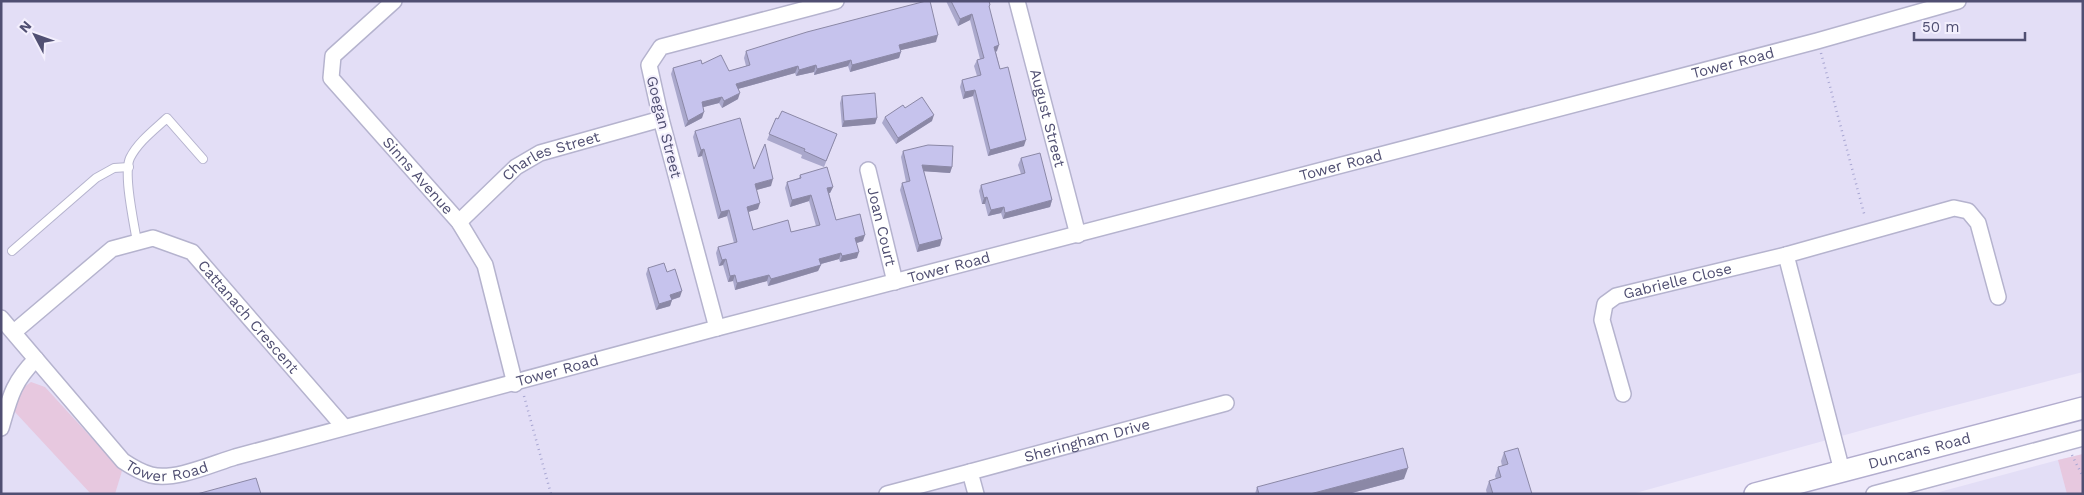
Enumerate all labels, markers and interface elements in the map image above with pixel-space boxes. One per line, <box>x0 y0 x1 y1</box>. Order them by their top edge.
north arrow <box>10 10 60 60</box>
scale bar <box>1914 10 2025 42</box>
text: N <box>16 17 35 36</box>
text: 50 m <box>1922 18 1959 36</box>
street label: Tower Road <box>1689 44 1776 82</box>
street label: August Street <box>1026 67 1069 170</box>
street label: Goegan Street <box>643 74 686 181</box>
street label: Charles Street <box>498 127 603 185</box>
street label: Sinns Avenue <box>379 133 457 218</box>
street label: Tower Road <box>1298 146 1384 185</box>
street label: Joan Court <box>863 185 900 268</box>
street label: Tower Road <box>906 248 992 287</box>
street label: Cattanach Crescent <box>194 256 303 378</box>
street label: Gabrielle Close <box>1621 259 1733 303</box>
street label: Tower Road <box>514 351 601 390</box>
street label: Sheringham Drive <box>1022 415 1152 466</box>
street label: Duncans Road <box>1866 429 1973 473</box>
street label: Tower Road <box>122 456 211 485</box>

